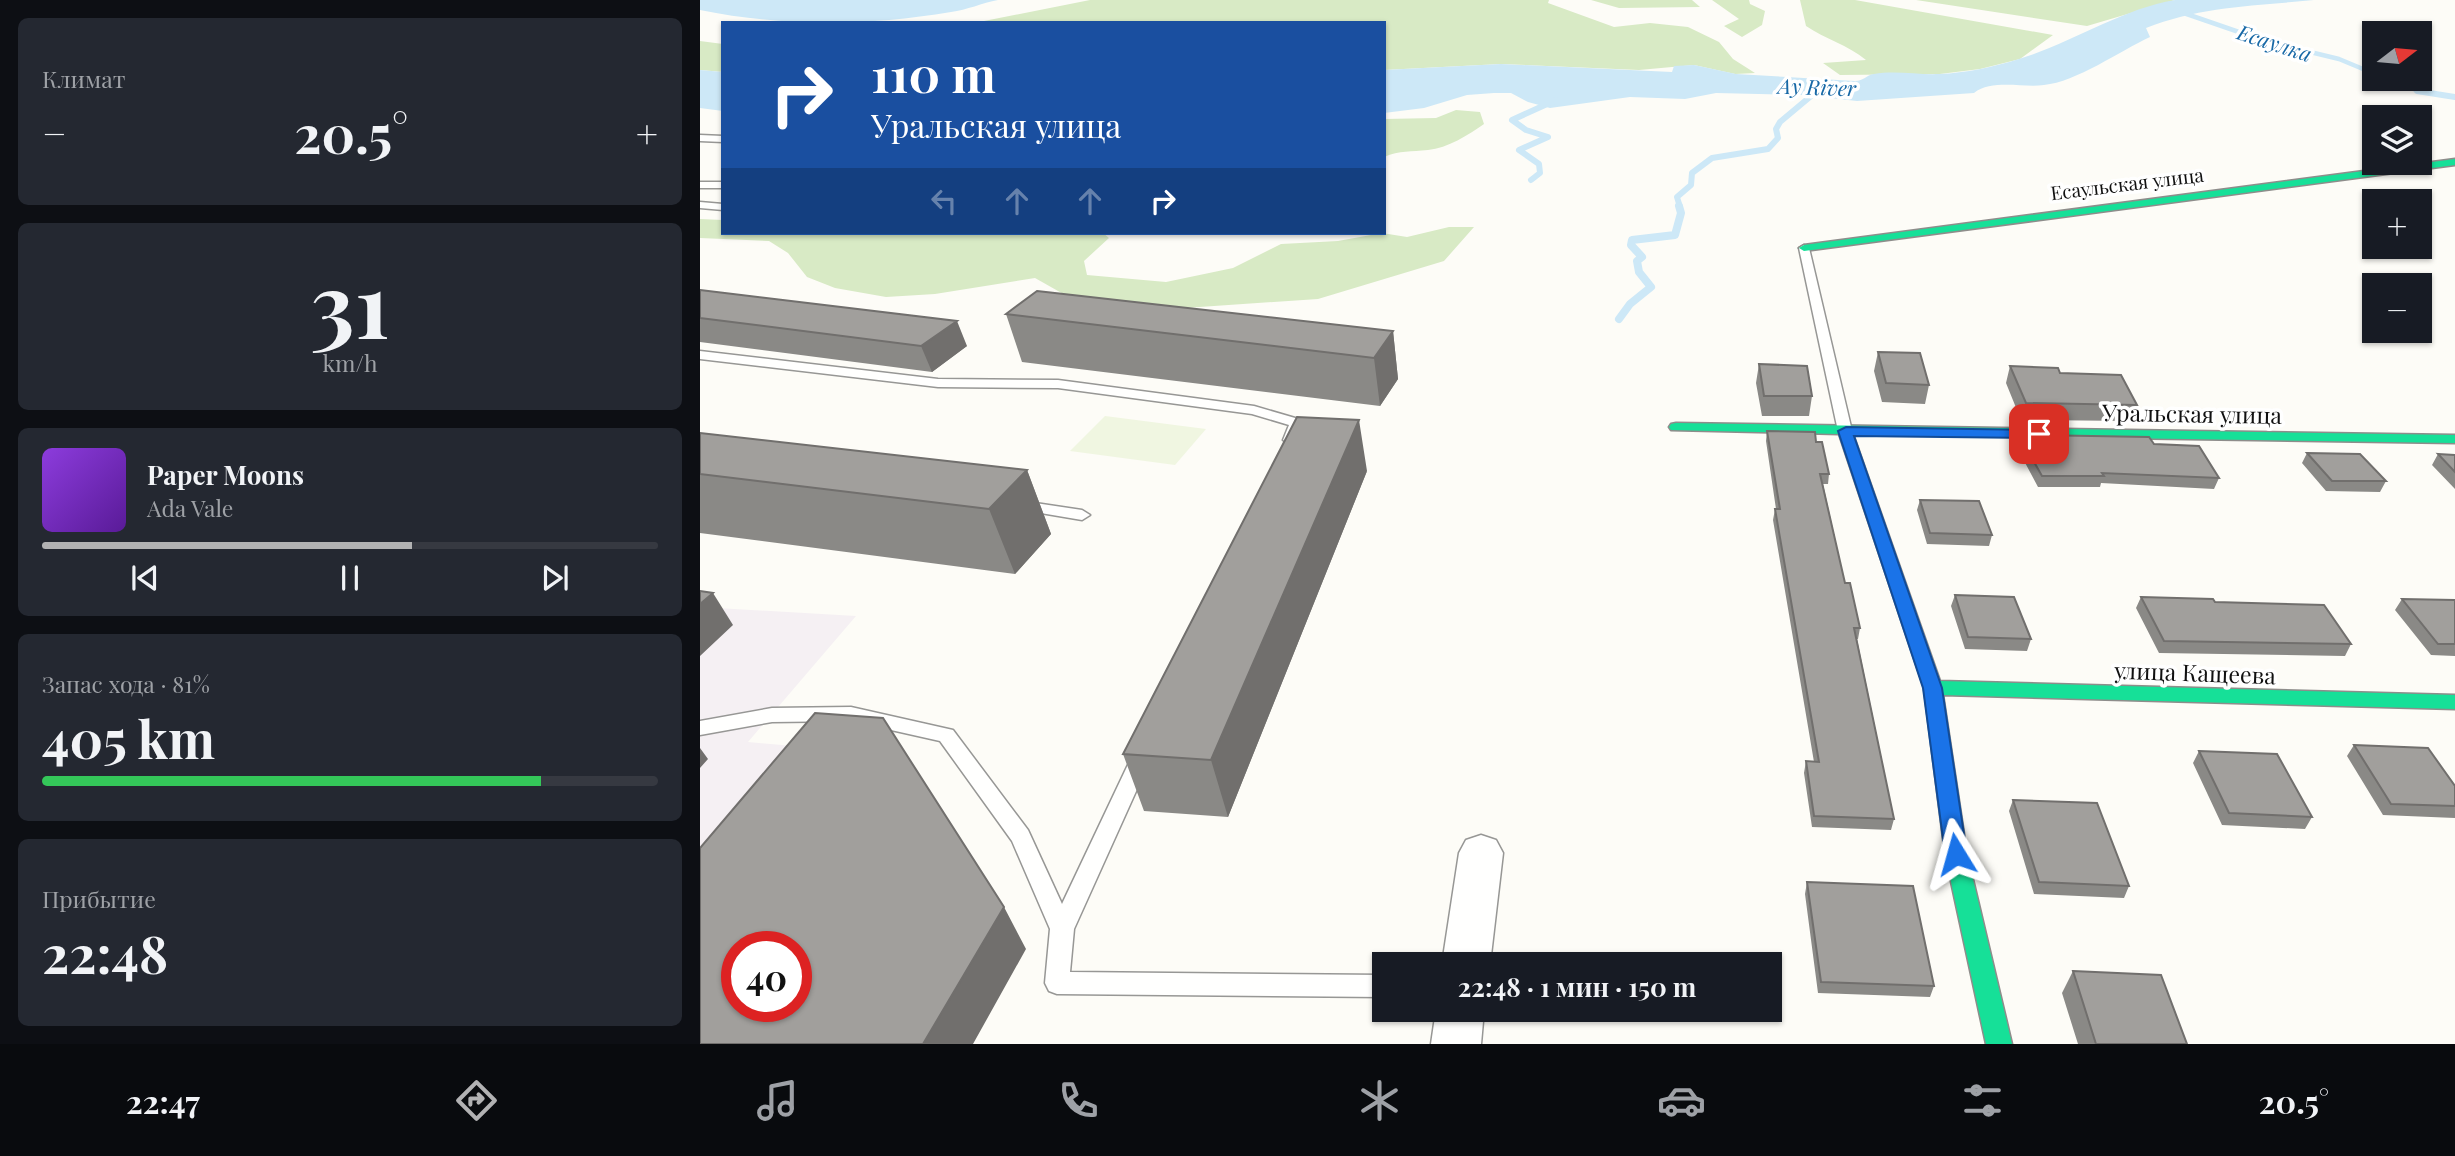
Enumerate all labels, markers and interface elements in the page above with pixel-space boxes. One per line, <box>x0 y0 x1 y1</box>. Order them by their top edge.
water label: Есаулка <box>2233 17 2316 67</box>
north arrow <box>2362 21 2432 91</box>
map controls <box>2362 21 2432 343</box>
text: 110 m <box>871 40 996 105</box>
icon: right <box>756 49 847 140</box>
text: Климат <box>42 63 125 94</box>
water label: Ay River <box>1776 71 1858 101</box>
text: 20.5° <box>294 98 408 167</box>
text: Уральская улица <box>871 103 1121 146</box>
button: layers <box>2362 105 2432 175</box>
text: − <box>42 107 67 158</box>
text: + <box>636 107 658 158</box>
street label: Есаульская улица <box>2049 161 2206 205</box>
icon: left <box>925 182 963 220</box>
icon: ahead <box>998 182 1036 220</box>
icon: ahead <box>1071 182 1109 220</box>
icon: right <box>1144 182 1182 220</box>
button: + <box>2362 189 2432 259</box>
text: 31 <box>310 241 390 362</box>
button: − <box>2362 273 2432 343</box>
text: km/h <box>322 347 378 378</box>
street label: Уральская улица <box>2101 396 2283 430</box>
pin <box>2009 404 2069 464</box>
icon: arrive <box>2020 415 2058 453</box>
text: Paper Moons <box>147 457 304 492</box>
text: Ada Vale <box>147 492 234 523</box>
icon: previous <box>126 559 164 597</box>
icon: pause <box>331 559 369 597</box>
icon: next <box>536 559 574 597</box>
street label: улица Кащеева <box>2113 654 2277 690</box>
text: Запас хода · 81% <box>42 668 210 699</box>
text: 405 km <box>42 703 215 772</box>
position arrow <box>1919 817 1993 891</box>
text: Прибытие <box>42 883 156 914</box>
text: 22:48 <box>42 918 168 987</box>
speed limit sign: 40 <box>721 931 812 1022</box>
text: 22:48 · 1 мин · 150 m <box>1458 969 1696 1004</box>
icon: directions <box>452 1076 501 1125</box>
icon: music <box>753 1076 802 1125</box>
icon: phone <box>1054 1076 1103 1125</box>
icon: climate <box>1355 1076 1404 1125</box>
icon: car <box>1657 1076 1706 1125</box>
icon: filters <box>1958 1076 2007 1125</box>
text: 22:47 <box>126 1079 200 1122</box>
text: 20.5° <box>2259 1079 2329 1122</box>

